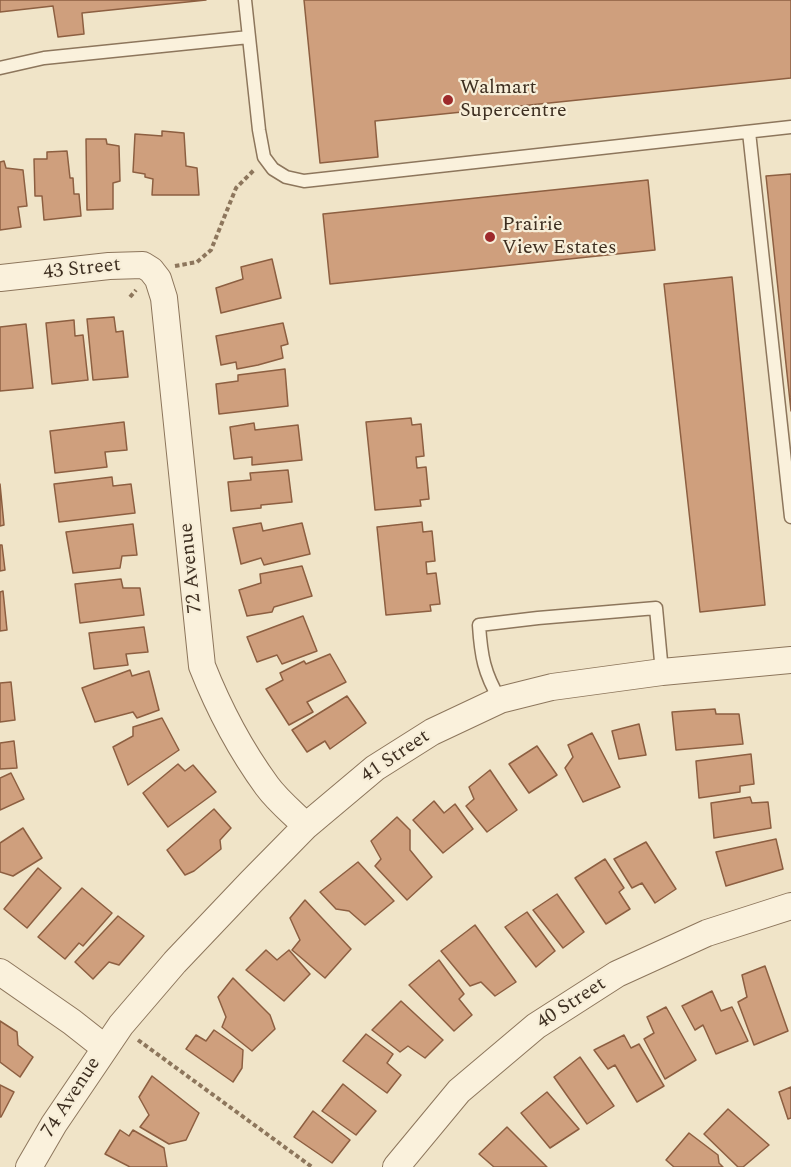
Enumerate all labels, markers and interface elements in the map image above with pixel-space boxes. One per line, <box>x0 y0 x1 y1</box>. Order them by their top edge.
place label: Walmart Supercentre <box>460 77 567 124</box>
marker: Walmart Supercentre <box>441 93 455 107</box>
place label: Prairie View Estates <box>502 214 617 261</box>
marker: Prairie View Estates <box>483 230 497 244</box>
street label: 43 Street <box>42 254 122 286</box>
street label: 72 Avenue <box>175 521 209 615</box>
street label: 41 Street <box>357 725 435 789</box>
street label: 40 Street <box>533 973 611 1035</box>
street label: 74 Avenue <box>37 1053 107 1143</box>

